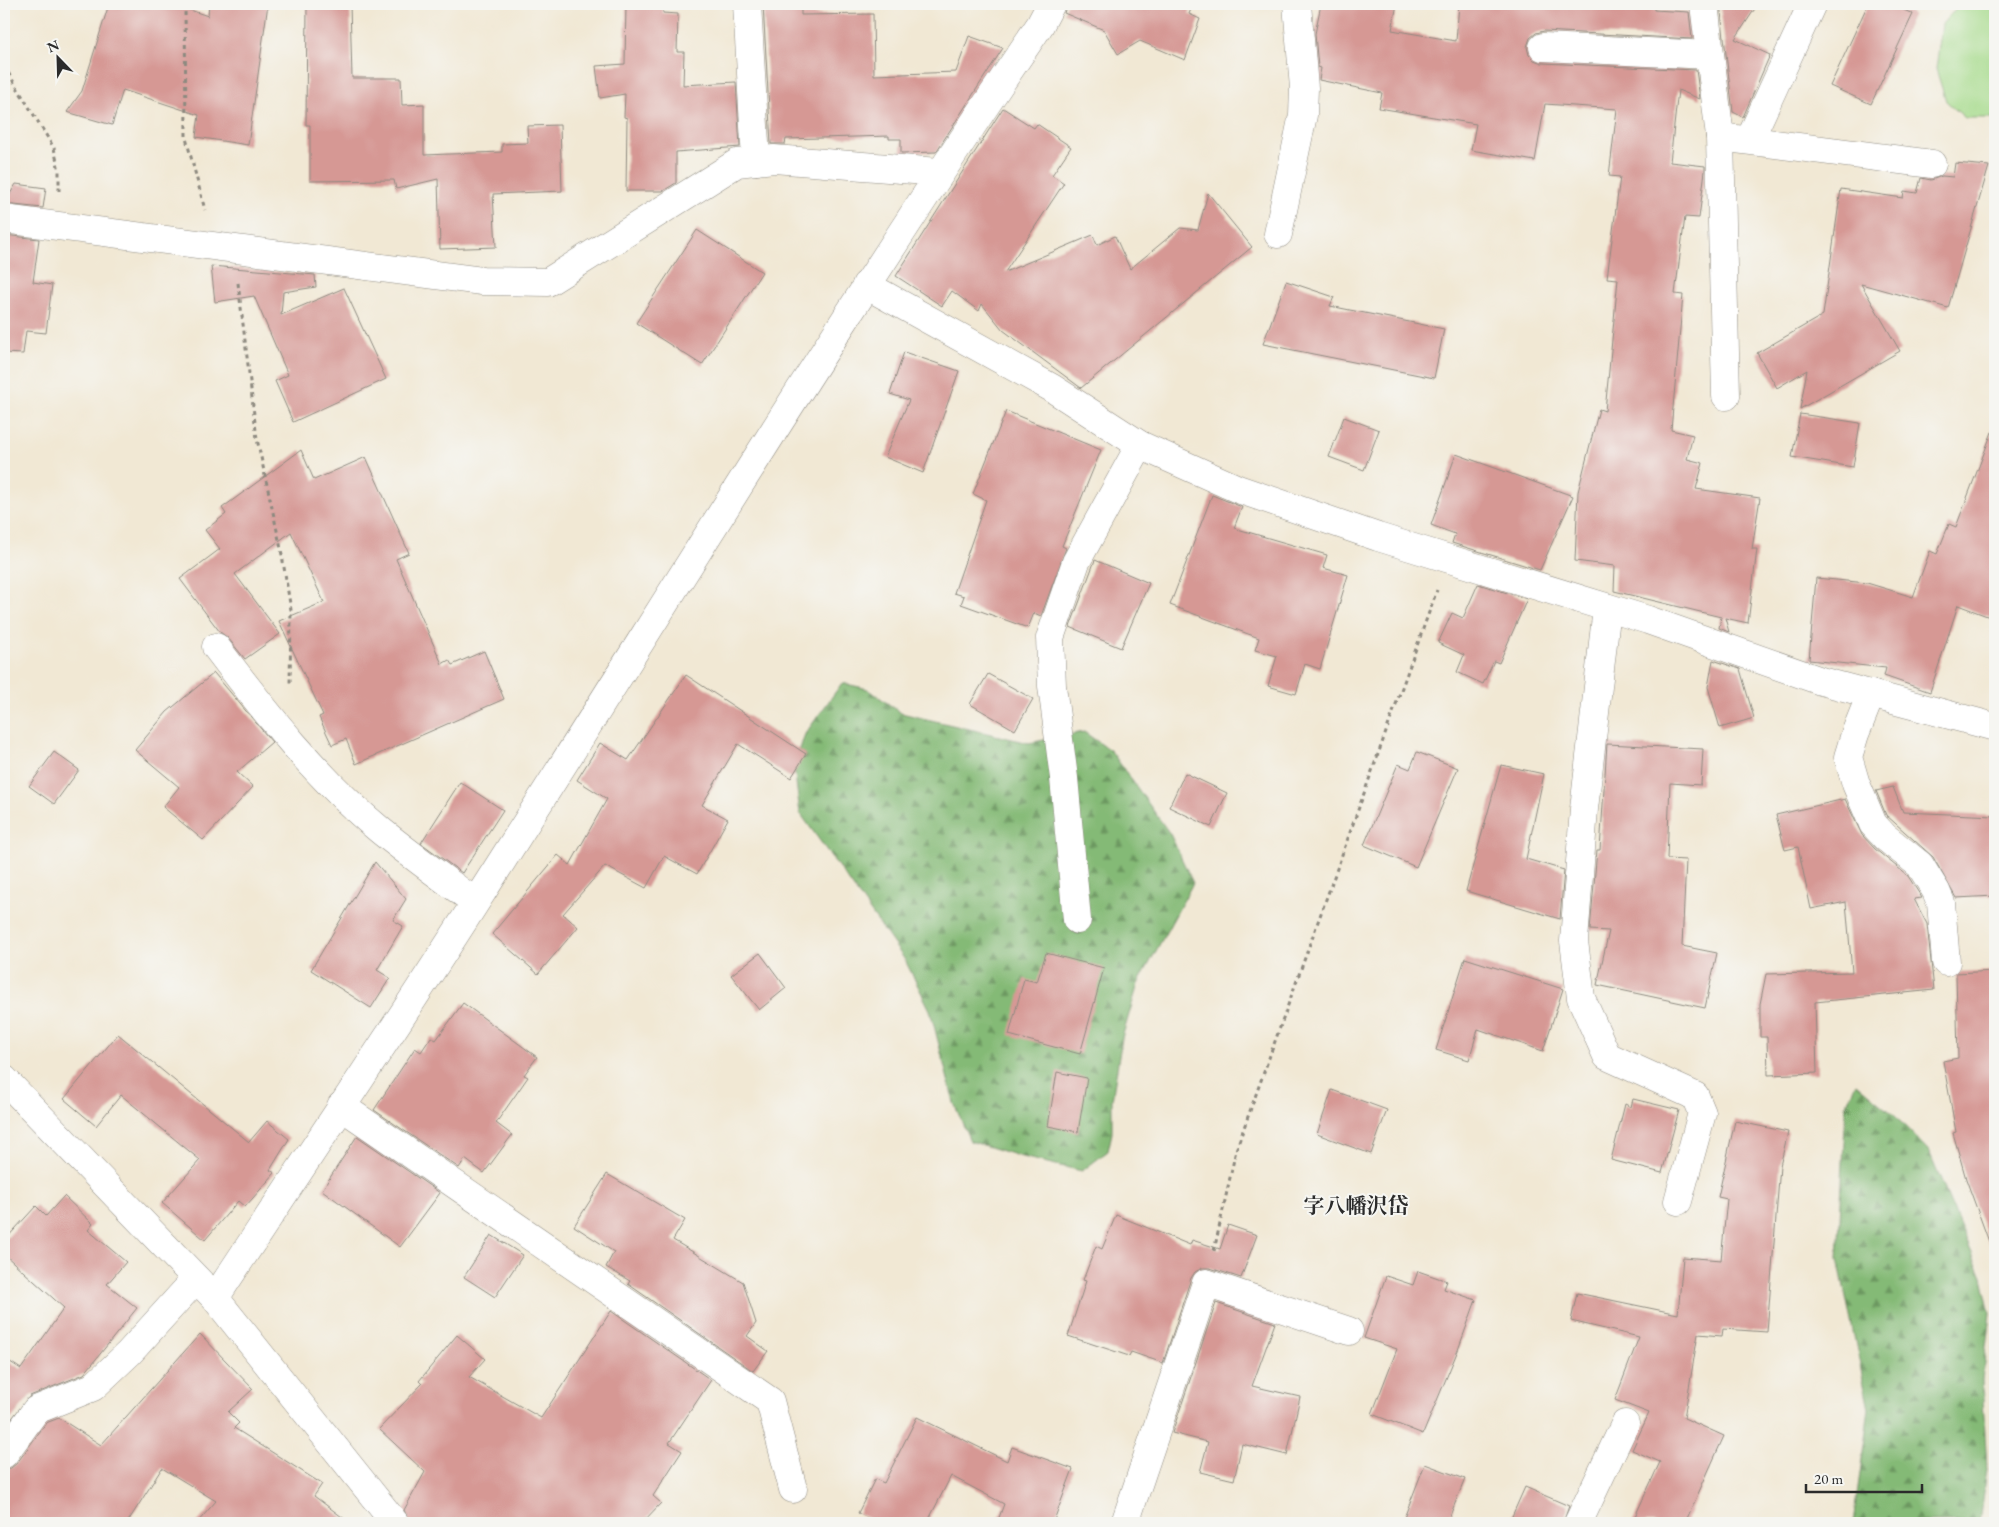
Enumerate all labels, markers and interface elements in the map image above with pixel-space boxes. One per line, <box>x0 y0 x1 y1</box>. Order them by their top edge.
north arrow <box>32 32 82 82</box>
text: N <box>44 35 62 57</box>
district label: 字八幡沢岱 <box>1304 1192 1409 1219</box>
scale bar <box>1806 1462 1923 1494</box>
text: 20 m <box>1814 1469 1843 1488</box>

